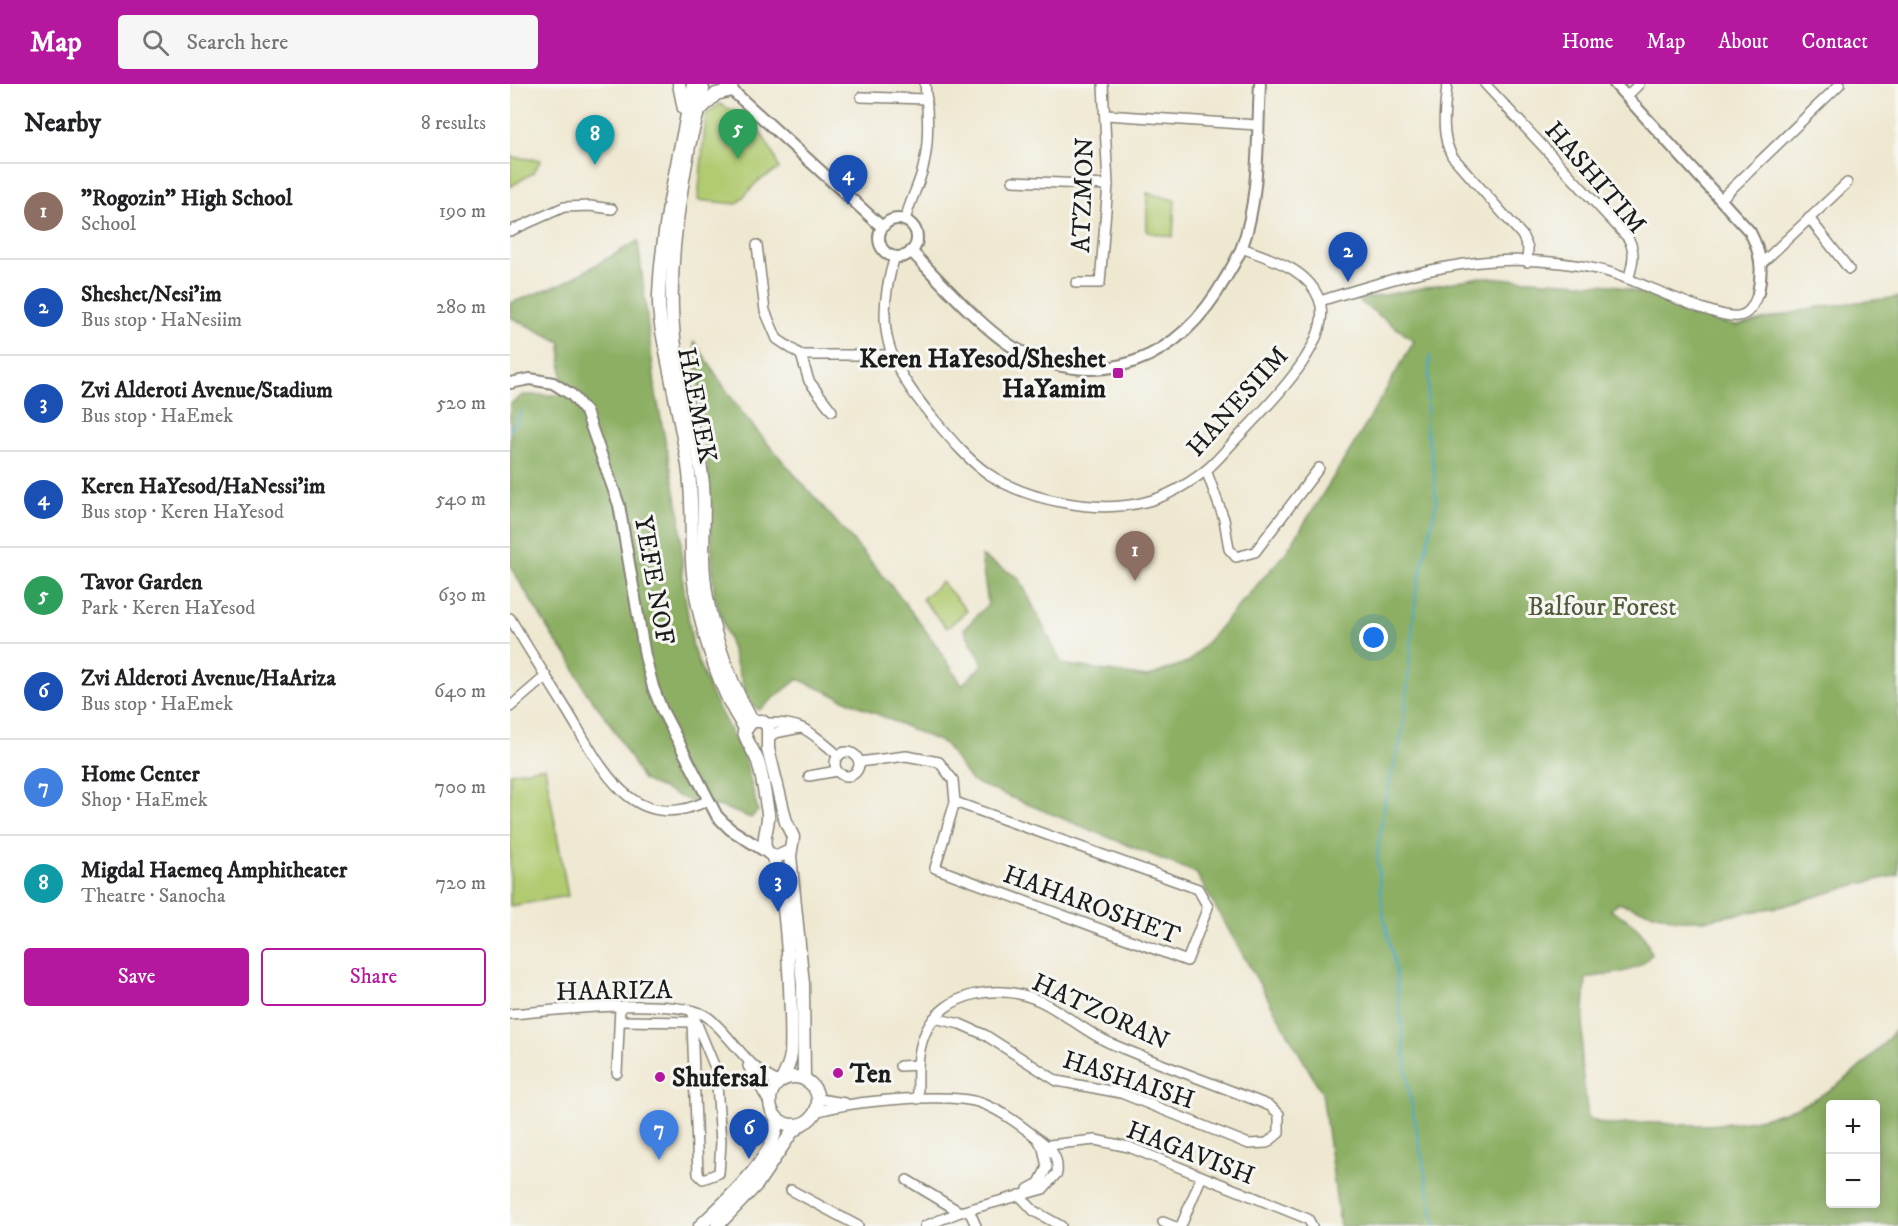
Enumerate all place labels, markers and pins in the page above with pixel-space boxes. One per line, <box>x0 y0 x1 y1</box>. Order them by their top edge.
pin: 5 <box>718 110 758 159</box>
pin: 8 <box>576 116 614 165</box>
pin: 4 <box>828 156 868 205</box>
pin: 2 <box>1328 232 1368 282</box>
place label: Keren HaYesod/Sheshet HaYamim <box>859 343 1107 406</box>
marker: Keren HaYesod/Sheshet HaYamim <box>1111 366 1125 380</box>
pin: 1 <box>1116 532 1154 581</box>
pin: 3 <box>758 862 798 912</box>
place label: Ten <box>849 1058 892 1091</box>
place label: Shufersal <box>672 1062 769 1095</box>
marker: Ten <box>831 1066 845 1080</box>
marker: Shufersal <box>653 1070 667 1084</box>
pin: 7 <box>640 1110 678 1160</box>
pin: 6 <box>730 1110 768 1159</box>

